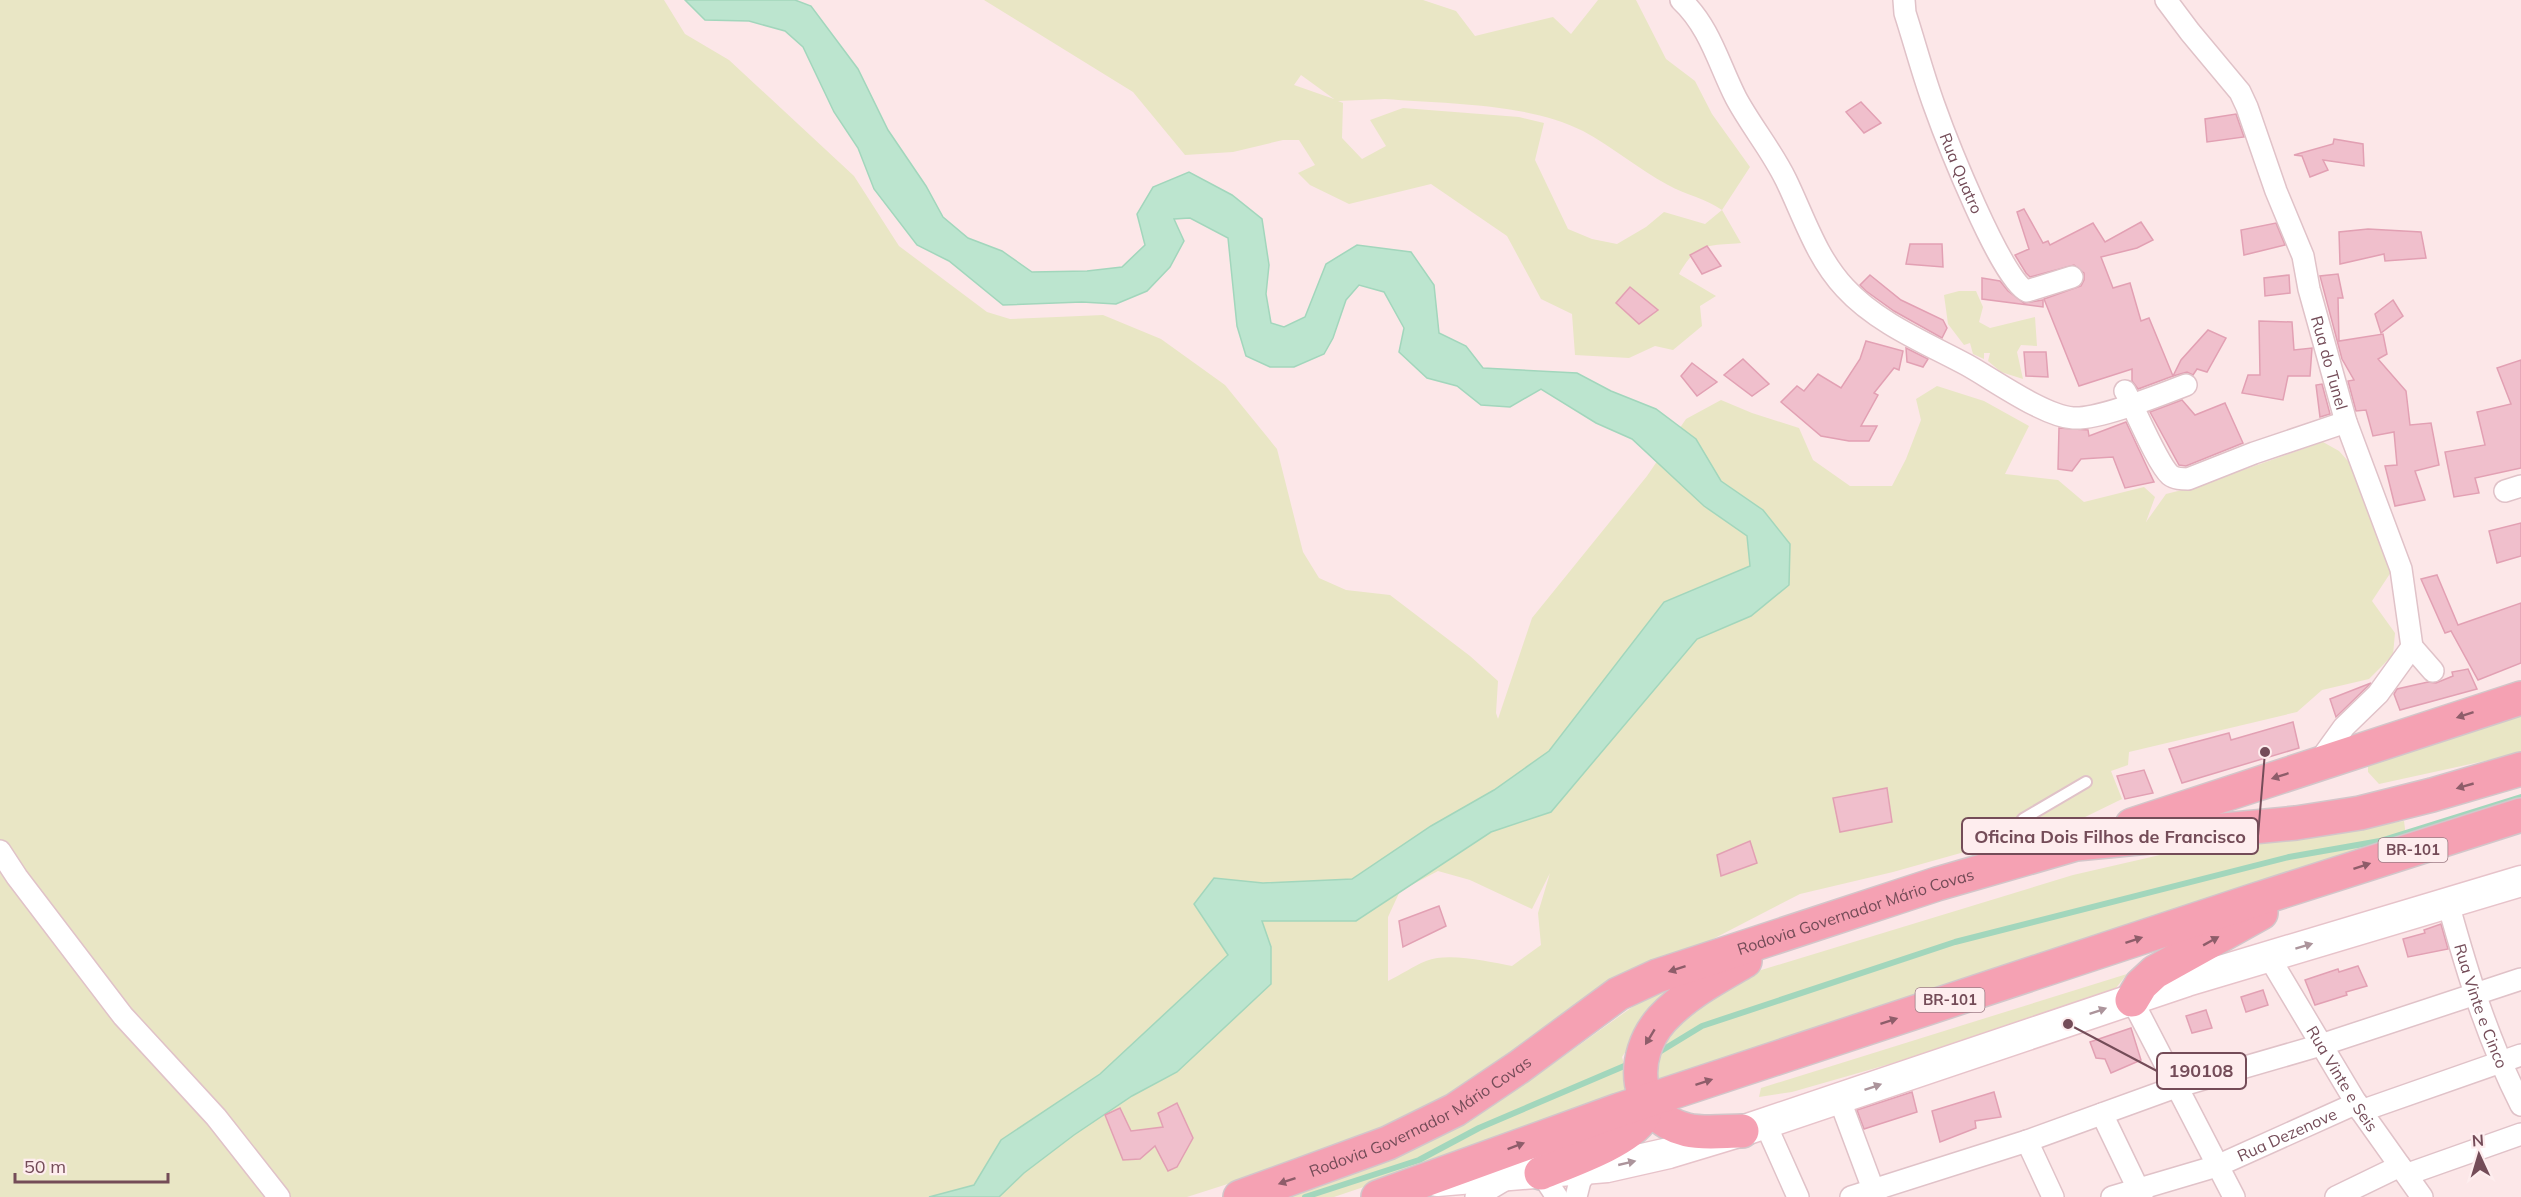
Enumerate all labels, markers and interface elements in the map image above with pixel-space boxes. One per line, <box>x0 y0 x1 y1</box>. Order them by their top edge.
street label: Rua Quatro <box>1935 130 1987 217</box>
street label: Rua do Tunel <box>2307 313 2352 412</box>
one-way arrow <box>2456 711 2474 721</box>
one-way arrow <box>2271 771 2289 781</box>
one-way arrow <box>2456 782 2474 791</box>
callout: Oficina Dois Filhos de Francisco <box>1962 818 2258 854</box>
text: Oficina Dois Filhos de Francisco <box>1974 825 2246 848</box>
road number: BR-101 <box>2378 838 2448 862</box>
one-way arrow <box>2353 861 2371 871</box>
street label: Rodovia Governador Mário Covas <box>1734 864 1976 959</box>
one-way arrow <box>2125 934 2143 944</box>
one-way arrow <box>2203 936 2220 946</box>
one-way arrow <box>2295 941 2313 950</box>
street label: Rua Vinte e Cinco <box>2450 941 2512 1071</box>
one-way arrow <box>1668 965 1686 975</box>
road number: BR-101 <box>1916 988 1984 1012</box>
one-way arrow <box>2089 1006 2107 1016</box>
one-way arrow <box>1880 1015 1898 1025</box>
street label: Rua Vinte e Seis <box>2302 1022 2382 1135</box>
one-way arrow <box>1645 1029 1656 1045</box>
street label: Rodovia Governador Mário Covas <box>1306 1051 1535 1181</box>
callout: 190108 <box>2157 1053 2246 1089</box>
text: 190108 <box>2169 1059 2234 1082</box>
one-way arrow <box>1695 1077 1713 1086</box>
one-way arrow <box>1864 1081 1882 1091</box>
street label: Rua Dezenove <box>2234 1103 2340 1166</box>
north arrow <box>2449 1125 2509 1185</box>
text: N <box>2471 1130 2485 1150</box>
one-way arrow <box>1507 1141 1525 1150</box>
scale bar <box>15 1146 168 1184</box>
text: 50 m <box>24 1155 66 1178</box>
one-way arrow <box>1618 1158 1637 1167</box>
one-way arrow <box>1277 1176 1295 1186</box>

